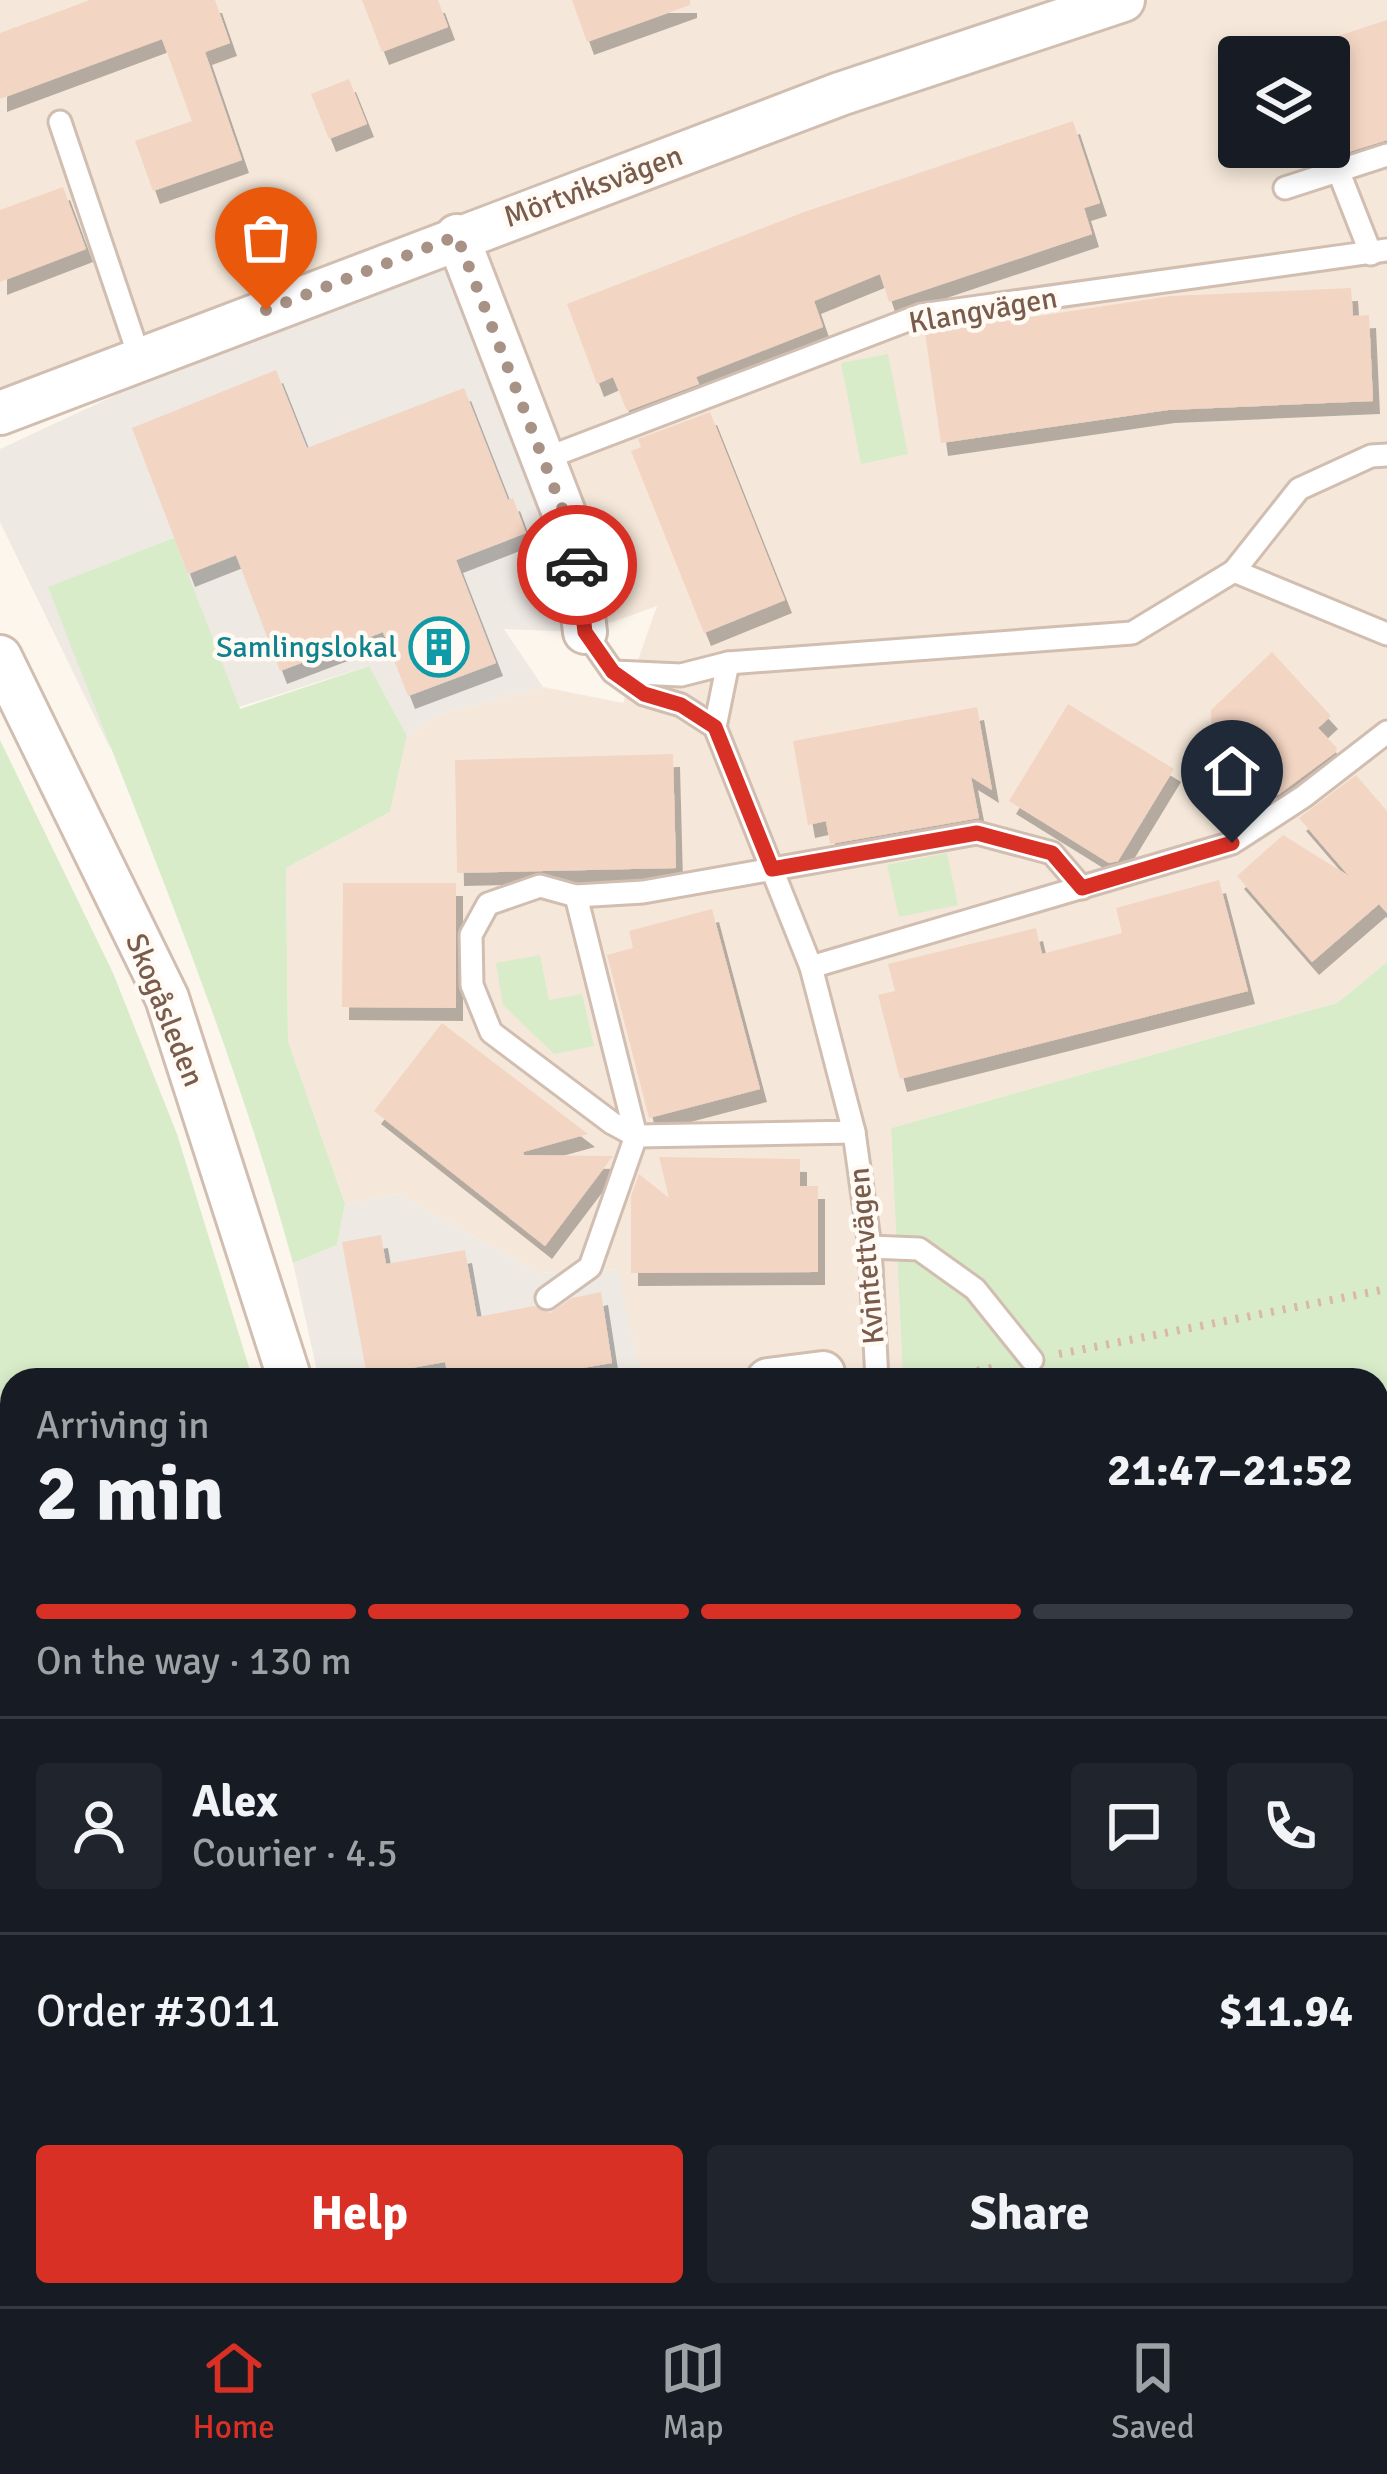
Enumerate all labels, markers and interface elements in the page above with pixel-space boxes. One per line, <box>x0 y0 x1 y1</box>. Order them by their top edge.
map controls <box>1218 36 1350 168</box>
button: layers <box>1218 36 1350 168</box>
street label: Mörtviksvägen <box>499 137 688 236</box>
pin <box>215 187 317 310</box>
icon: bag <box>233 205 299 271</box>
street label: Klangvägen <box>906 279 1060 342</box>
courier <box>517 505 637 625</box>
icon: car <box>544 532 610 598</box>
building icon: Samlingslokal <box>408 616 470 678</box>
place label: Samlingslokal <box>216 629 397 666</box>
pin <box>1181 720 1283 843</box>
icon: home <box>1199 738 1265 804</box>
street label: Skogåsleden <box>117 928 212 1092</box>
street label: Kvintettvägen <box>840 1166 893 1346</box>
text: Arriving in <box>36 1401 210 1449</box>
text: 21:47–21:52 <box>1107 1443 1353 1498</box>
text: 2 min <box>36 1446 224 1542</box>
text: On the way · 130 m <box>36 1637 352 1685</box>
button: person <box>36 1763 162 1889</box>
button: chat <box>1071 1763 1197 1889</box>
button: phone <box>1227 1763 1353 1889</box>
text: Alex <box>192 1774 278 1829</box>
text: Courier · 4.5 <box>192 1829 398 1877</box>
text: Order #3011 <box>36 1984 281 2039</box>
text: $11.94 <box>1219 1984 1353 2039</box>
button: Help <box>36 2145 683 2283</box>
button: Share <box>707 2145 1353 2283</box>
tab: Home <box>193 2335 275 2448</box>
tab: Map <box>660 2335 726 2448</box>
tab: Saved <box>1111 2335 1194 2448</box>

